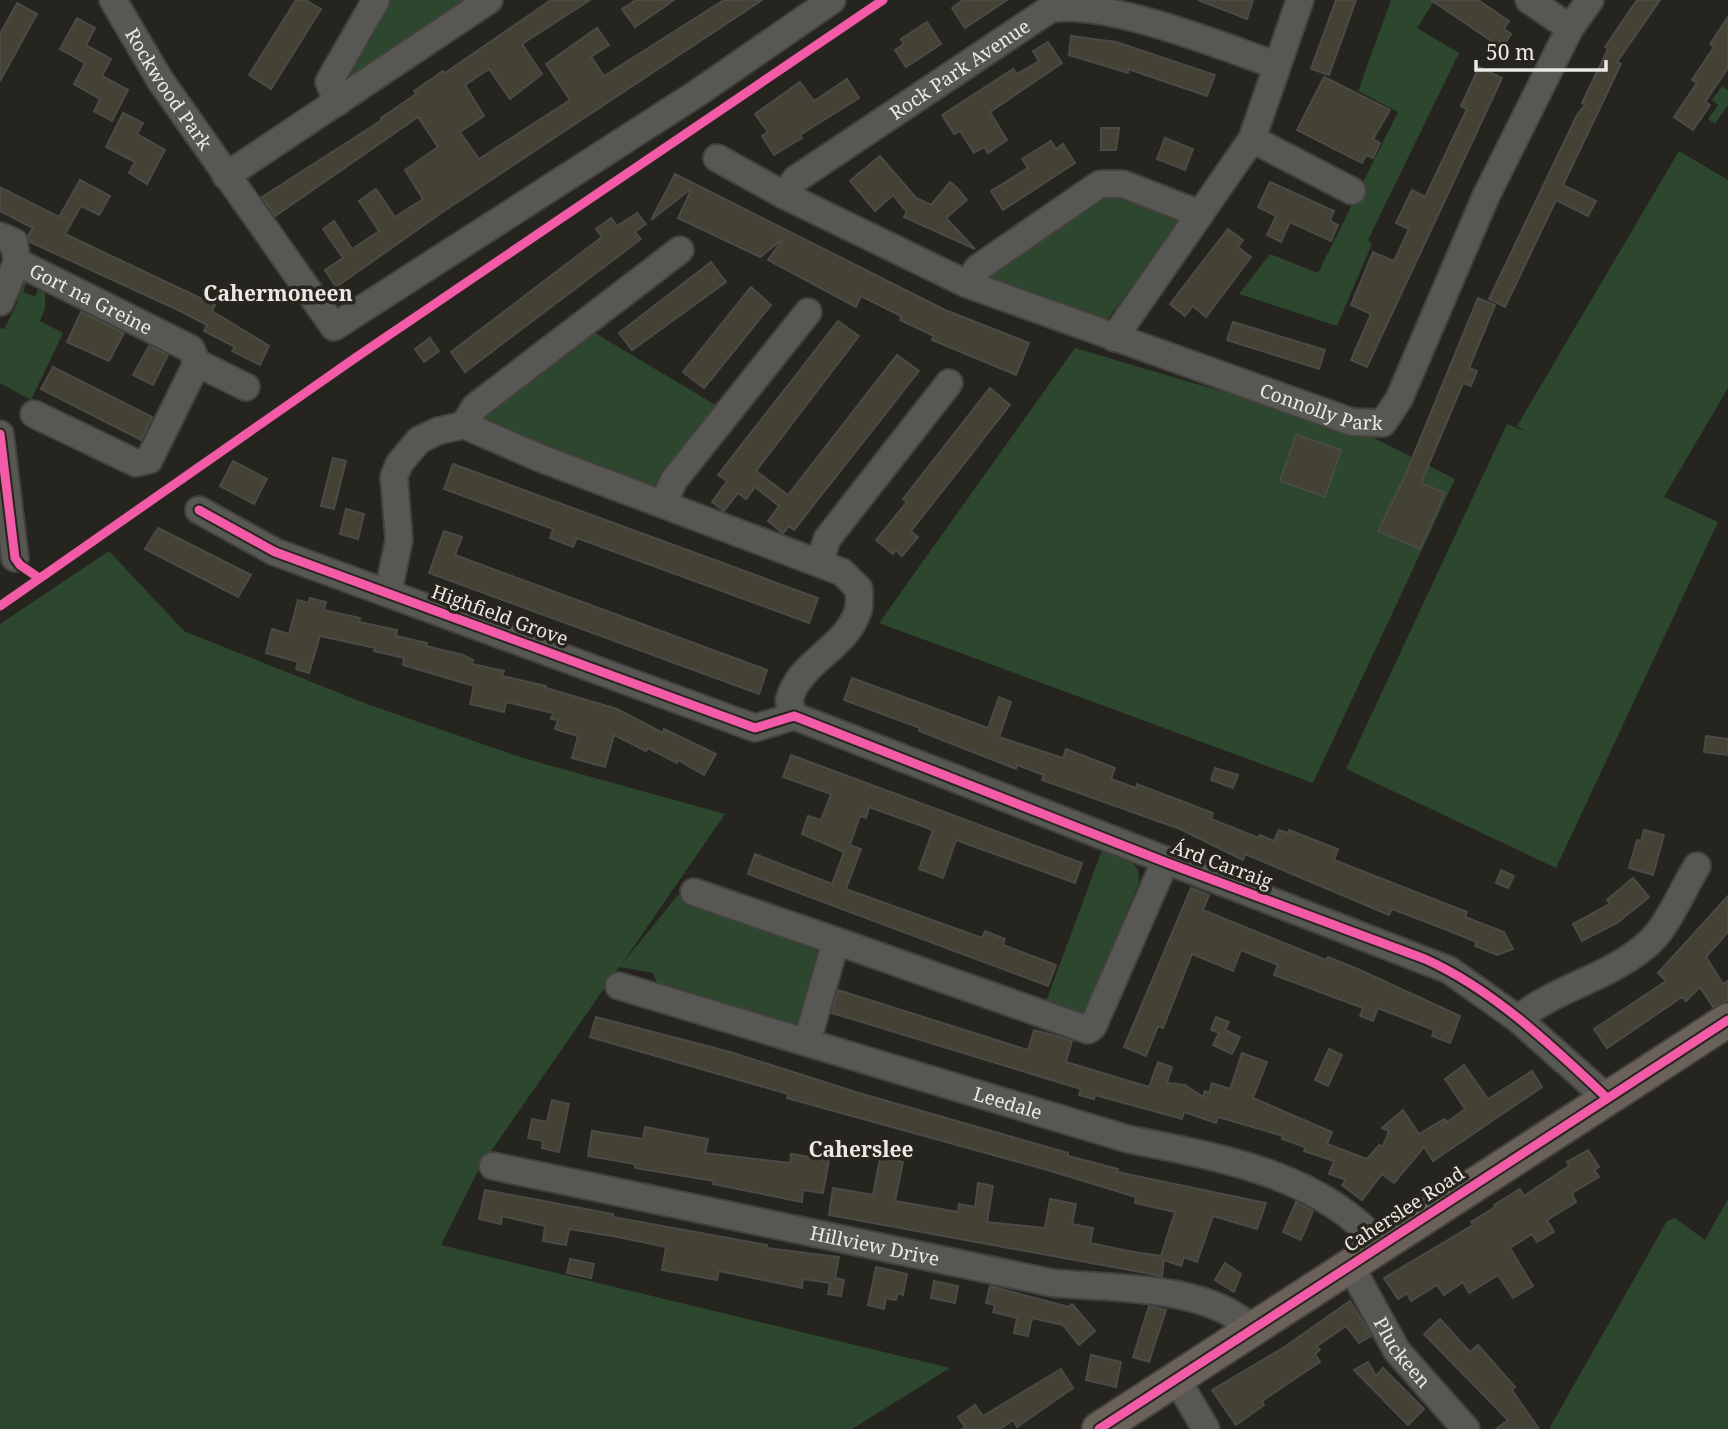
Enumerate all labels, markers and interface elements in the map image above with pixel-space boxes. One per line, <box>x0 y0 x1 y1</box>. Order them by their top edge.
street label: Rock Park Avenue <box>884 13 1035 126</box>
street label: Rockwood Park <box>119 23 219 156</box>
scale bar <box>1476 28 1606 72</box>
text: 50 m <box>1486 38 1535 66</box>
street label: Gort na Greine <box>25 257 157 341</box>
district label: Cahermoneen <box>203 279 353 307</box>
street label: Connolly Park <box>1256 377 1384 436</box>
street label: Highfield Grove <box>428 578 572 652</box>
street label: Árd Carraig <box>1168 834 1276 894</box>
street label: Leedale <box>970 1080 1045 1125</box>
district label: Caherslee <box>808 1135 914 1163</box>
street label: Caherslee Road <box>1339 1160 1470 1258</box>
street label: Hillview Drive <box>808 1220 942 1272</box>
street label: Pluckeen <box>1368 1312 1437 1393</box>

